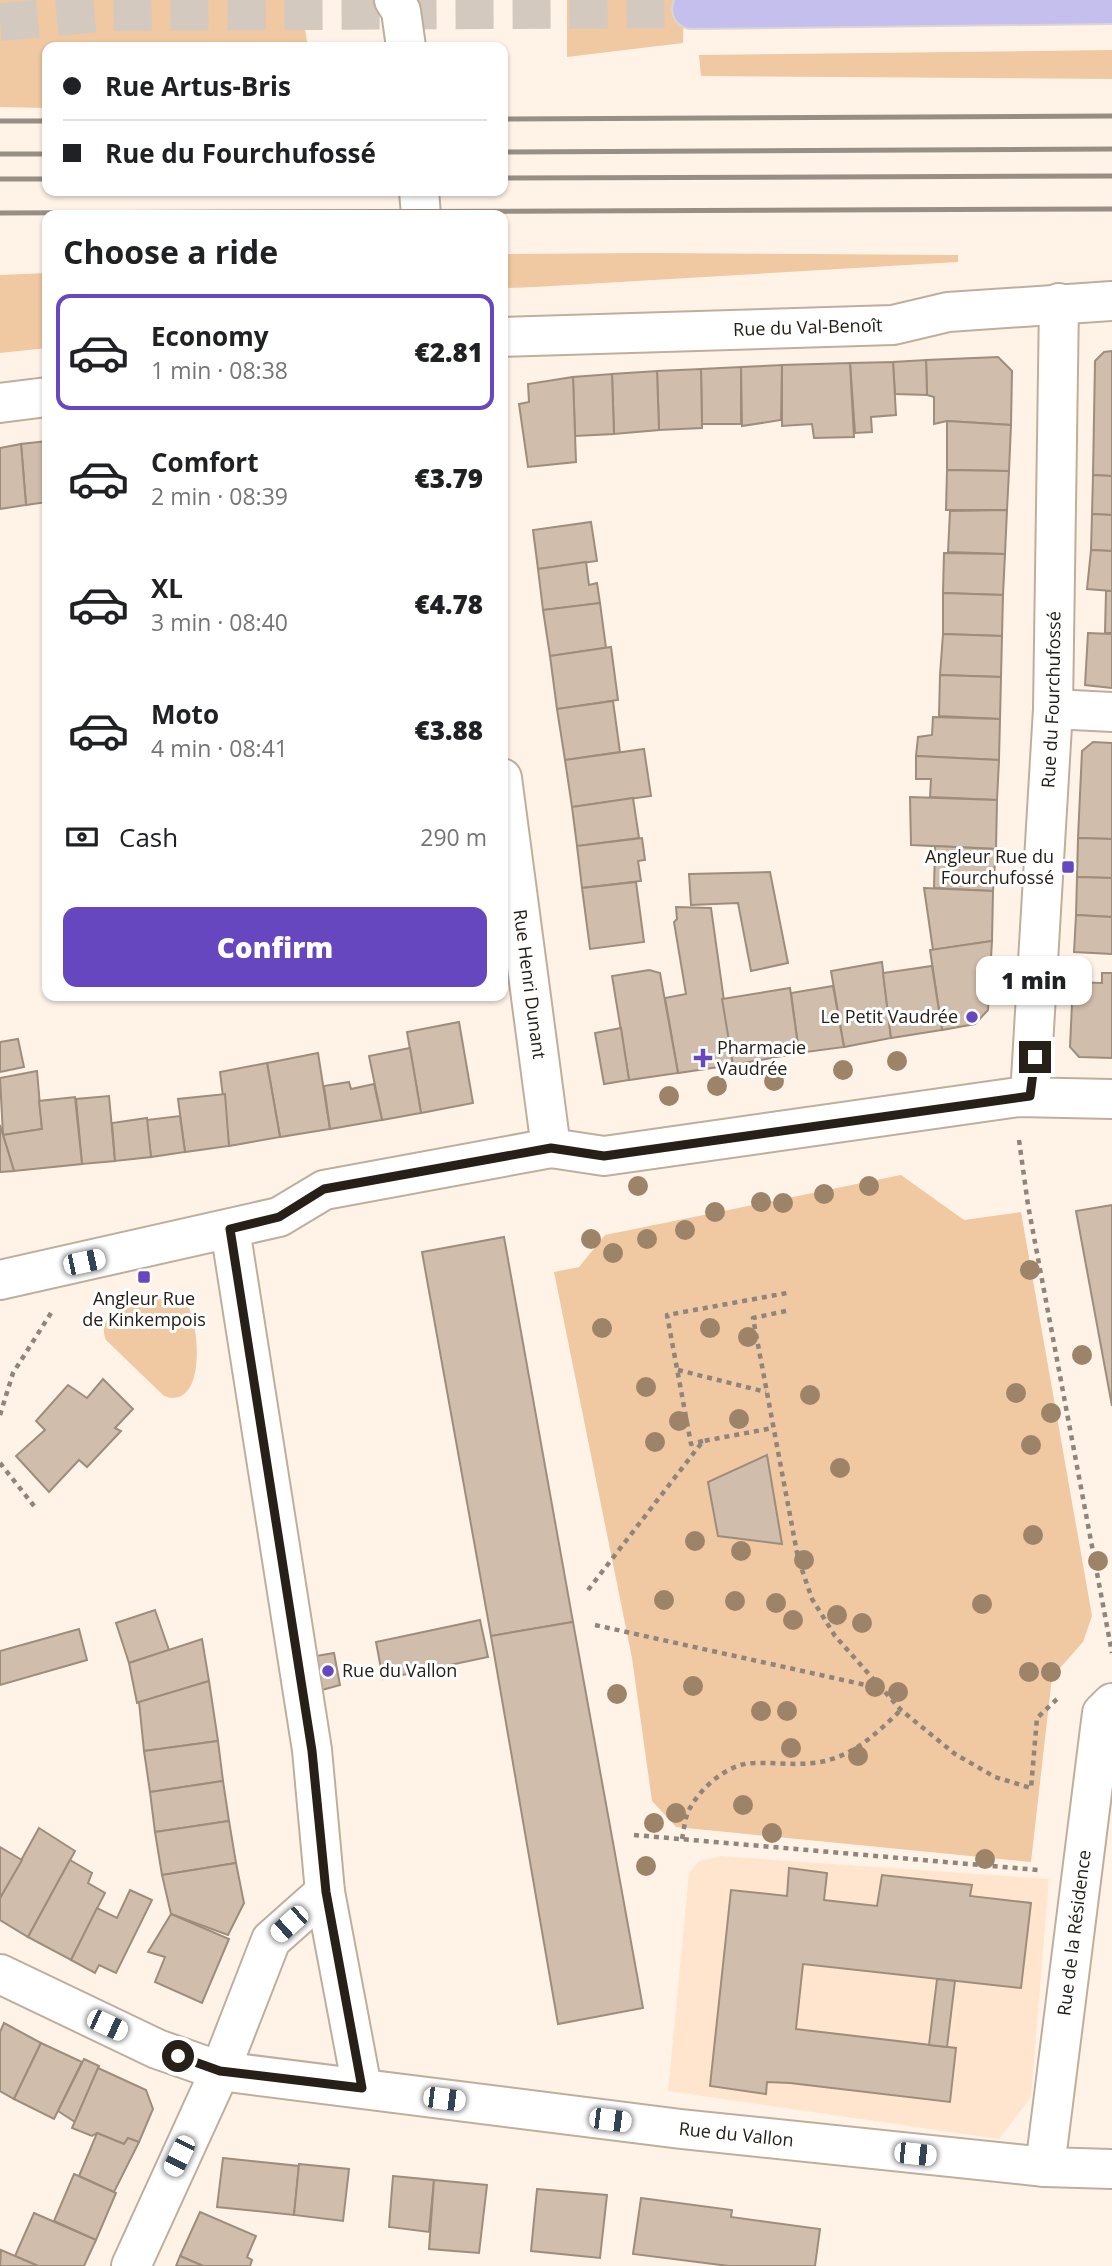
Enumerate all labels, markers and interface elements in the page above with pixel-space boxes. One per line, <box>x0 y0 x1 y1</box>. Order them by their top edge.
text: Rue Artus-Bris <box>105 68 291 104</box>
text: Rue du Fourchufossé <box>105 135 376 171</box>
text: Choose a ride <box>63 230 278 273</box>
street label: Rue du Val-Benoît <box>733 312 883 341</box>
text: Economy <box>151 318 269 354</box>
icon: car <box>67 321 130 384</box>
text: €2.81 <box>415 334 483 370</box>
text: 1 min · 08:38 <box>151 354 288 386</box>
text: Comfort <box>151 444 258 480</box>
icon: car <box>67 447 130 510</box>
text: €3.79 <box>415 460 483 496</box>
text: 2 min · 08:39 <box>151 480 288 512</box>
text: XL <box>151 570 183 606</box>
icon: car <box>67 573 130 636</box>
text: €4.78 <box>415 586 483 622</box>
text: 3 min · 08:40 <box>151 606 288 638</box>
street label: Rue du Fourchufossé <box>1035 611 1065 789</box>
text: Moto <box>151 696 219 732</box>
icon: car <box>67 699 130 762</box>
text: €3.88 <box>415 712 483 748</box>
text: 4 min · 08:41 <box>151 732 288 764</box>
icon: cash <box>63 818 101 856</box>
text: Cash <box>119 819 178 855</box>
text: 290 m <box>420 821 487 853</box>
place label: Angleur Rue du Fourchufossé <box>925 844 1054 889</box>
marker: Angleur Rue du Fourchufossé <box>1060 859 1076 875</box>
button: Confirm <box>63 907 487 987</box>
street label: Rue Henri Dunant <box>509 908 552 1060</box>
callout: 1 min <box>977 956 1093 1004</box>
text: 1 min <box>1001 964 1067 996</box>
place label: Le Petit Vaudrée <box>820 1004 958 1028</box>
marker: Le Petit Vaudrée <box>964 1009 980 1025</box>
place label: Pharmacie Vaudrée <box>717 1035 806 1080</box>
route end <box>1019 1041 1051 1073</box>
marker: Pharmacie Vaudrée <box>695 1050 711 1066</box>
car <box>62 1247 107 1277</box>
marker: Angleur Rue de Kinkempois <box>136 1269 152 1285</box>
place label: Angleur Rue de Kinkempois <box>82 1286 206 1331</box>
place label: Rue du Vallon <box>342 1658 457 1682</box>
marker: Rue du Vallon <box>320 1663 336 1679</box>
street label: Rue de la Résidence <box>1051 1848 1096 2017</box>
car <box>267 1902 312 1946</box>
car <box>84 2007 131 2043</box>
route start <box>162 2040 194 2072</box>
car <box>422 2086 467 2112</box>
car <box>588 2107 633 2133</box>
street label: Rue du Vallon <box>678 2116 795 2152</box>
car <box>161 2133 198 2179</box>
car <box>894 2141 937 2167</box>

